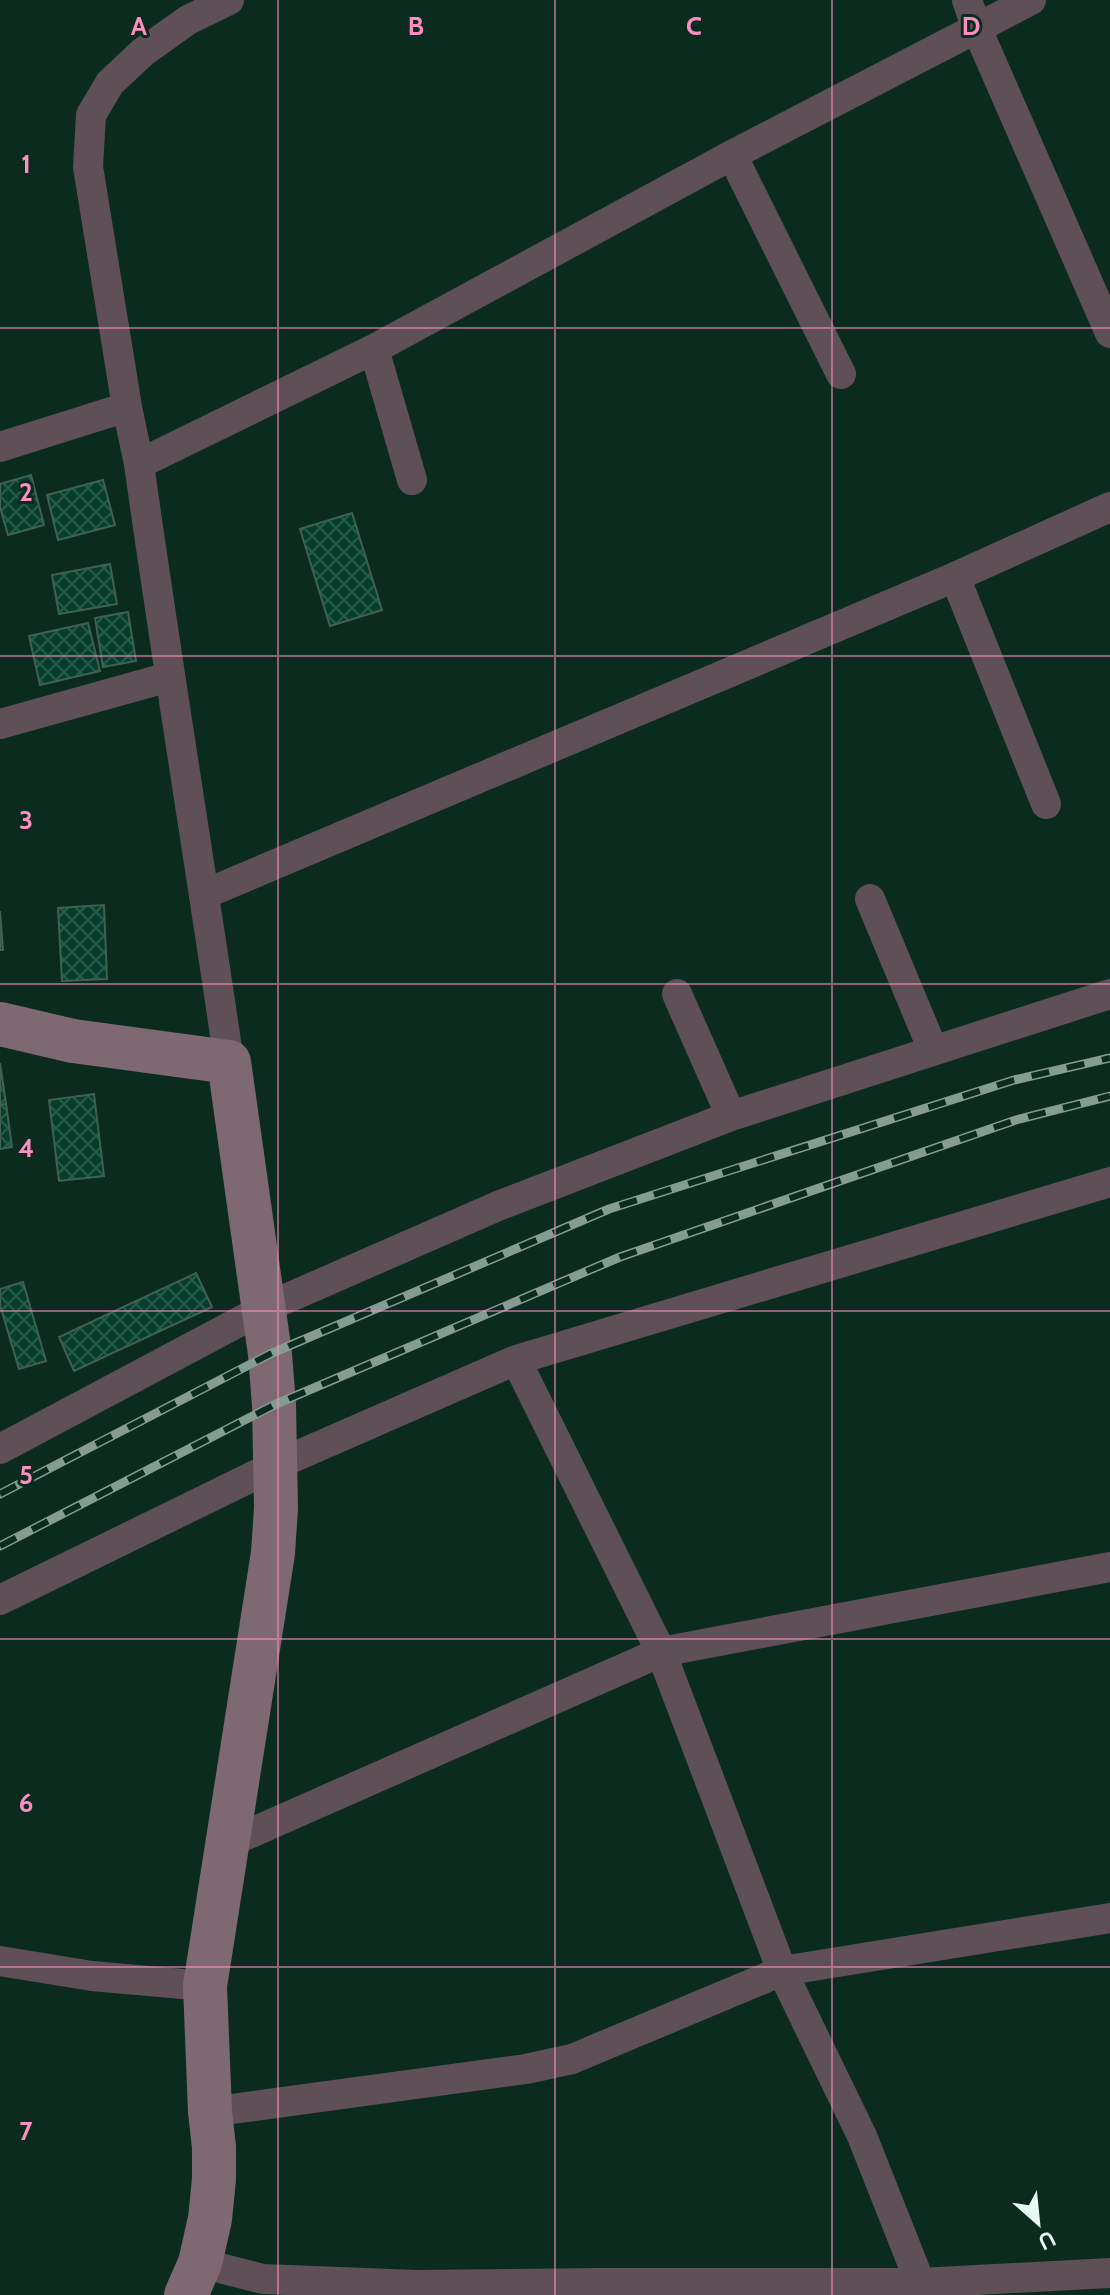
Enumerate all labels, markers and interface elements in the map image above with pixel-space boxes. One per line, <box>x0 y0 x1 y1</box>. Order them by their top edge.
text: A <box>131 10 148 42</box>
text: B <box>408 10 424 42</box>
text: C <box>686 10 702 42</box>
text: D <box>962 10 980 42</box>
text: 1 <box>21 148 31 180</box>
text: 2 <box>19 476 33 508</box>
text: 3 <box>19 804 33 836</box>
text: 4 <box>18 1132 34 1164</box>
text: 5 <box>19 1459 33 1491</box>
text: 6 <box>19 1787 33 1819</box>
text: 7 <box>19 2115 33 2147</box>
north arrow <box>998 2183 1078 2263</box>
text: U <box>1034 2225 1060 2256</box>

